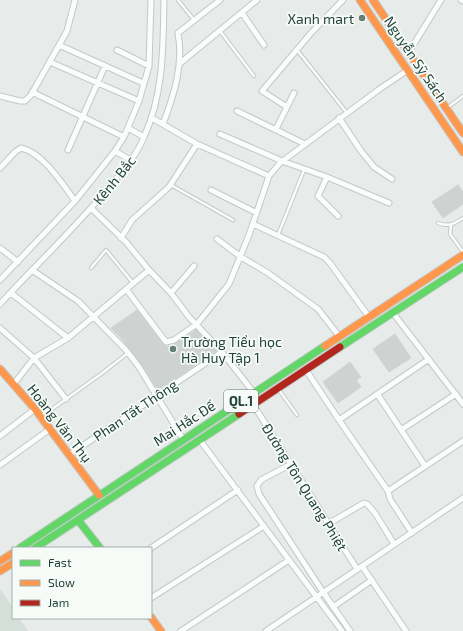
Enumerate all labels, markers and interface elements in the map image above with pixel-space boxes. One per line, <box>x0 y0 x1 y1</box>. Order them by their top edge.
place label: Xanh mart <box>287 10 354 27</box>
marker: Xanh mart <box>357 13 367 23</box>
street label: Nguyễn Sỹ Sách <box>381 13 451 105</box>
street label: Kênh Bắc <box>89 152 139 208</box>
place label: Trường Tiểu học Hà Huy Tập 1 <box>181 333 282 366</box>
marker: Trường Tiểu học Hà Huy Tập 1 <box>168 344 178 354</box>
street label: Phan Tất Thông <box>90 376 180 444</box>
street label: Hoàng Văn Thụ <box>24 380 96 466</box>
road number: QL.1 <box>224 390 258 412</box>
street label: Mai Hắc Đế <box>150 396 219 449</box>
street label: Đường Tôn Quang Phiệt <box>259 420 351 554</box>
legend <box>12 547 152 619</box>
text: Fast <box>48 555 72 569</box>
text: Slow <box>48 575 75 589</box>
text: Jam <box>48 595 69 609</box>

